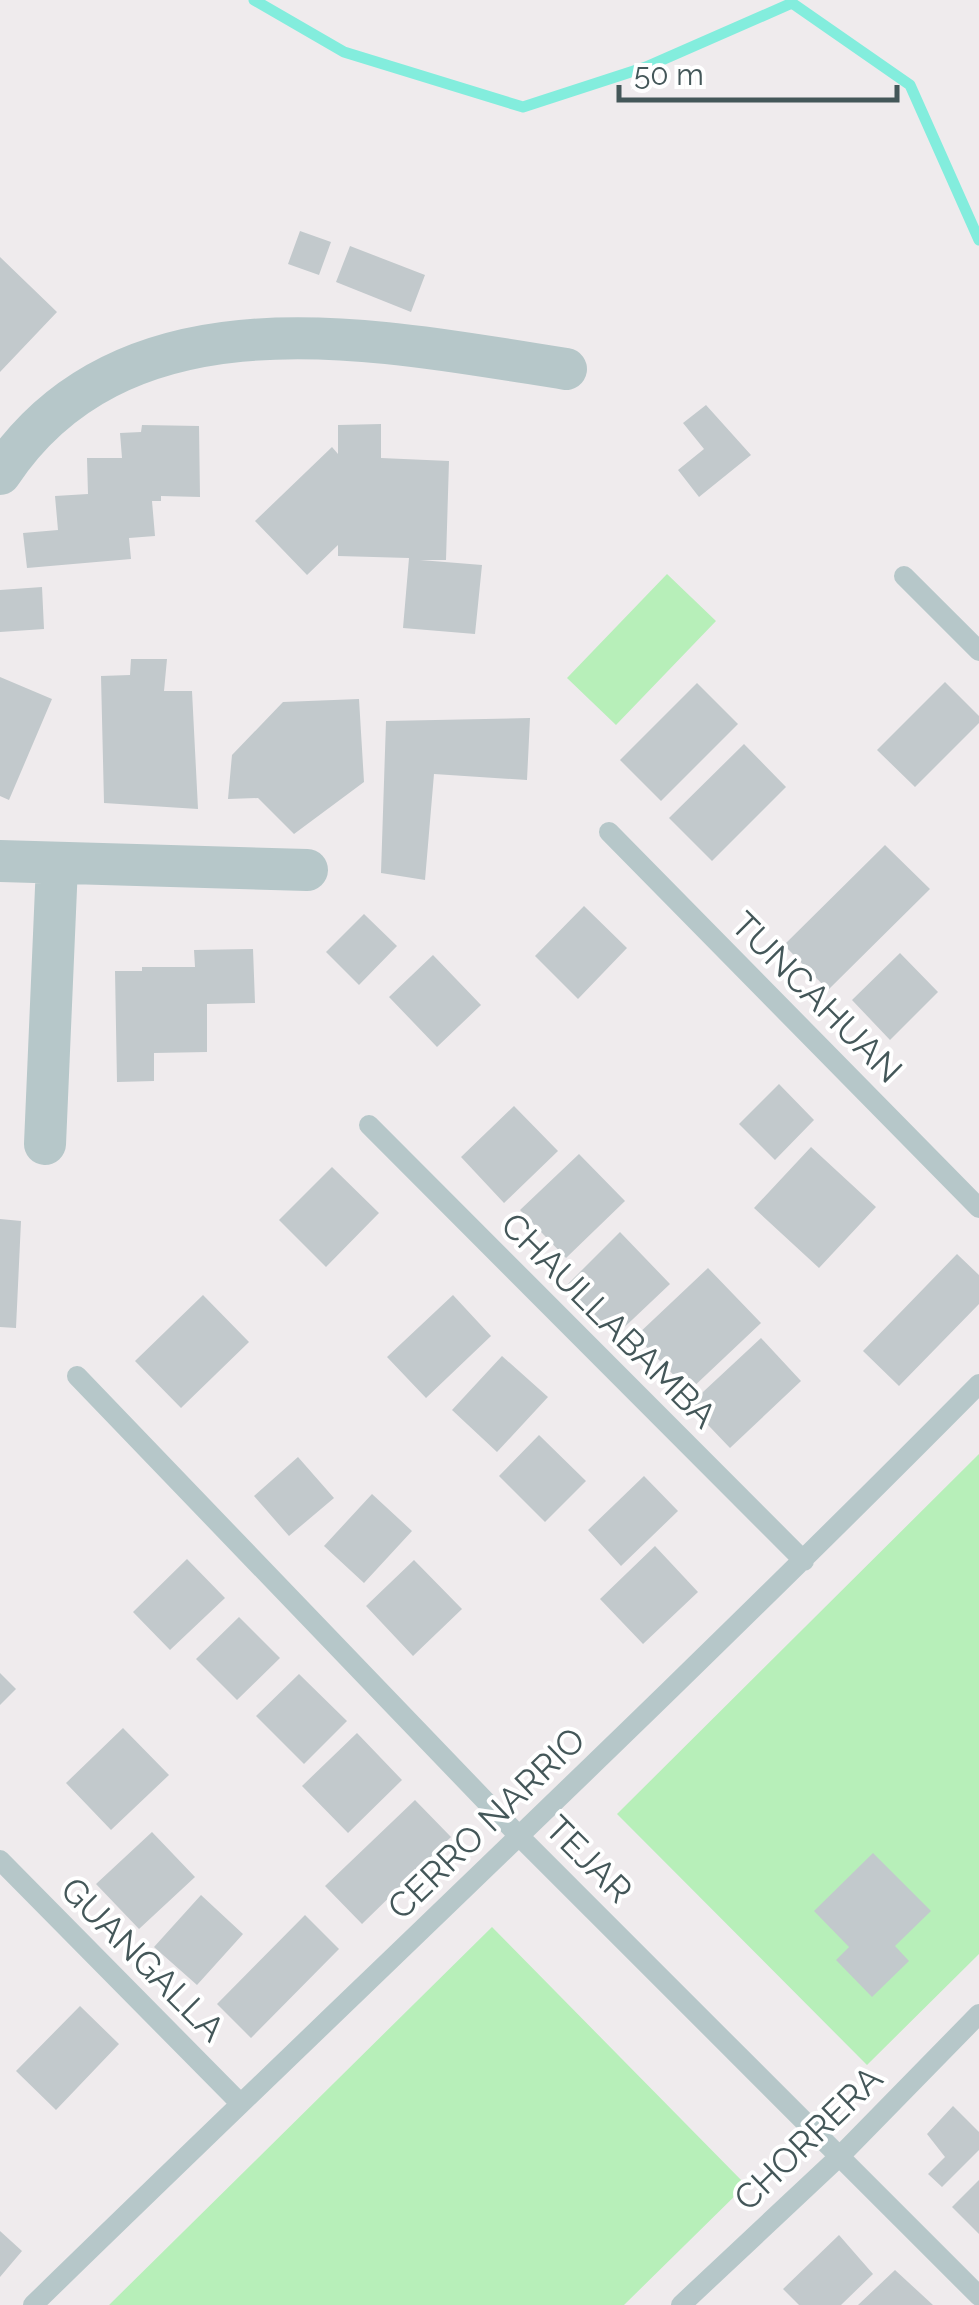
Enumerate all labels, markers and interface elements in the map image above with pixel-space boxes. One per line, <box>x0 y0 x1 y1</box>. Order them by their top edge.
scale bar <box>619 40 896 102</box>
text: 50 m <box>634 57 704 92</box>
street label: TUNCAHUAN <box>723 903 911 1091</box>
street label: CHAULLABAMBA <box>493 1204 725 1436</box>
street label: CERRO NARRIO <box>379 1719 593 1927</box>
street label: TEJAR <box>537 1807 641 1911</box>
street label: GUANGALLA <box>53 1869 234 2050</box>
street label: CHORRERA <box>726 2057 891 2219</box>

